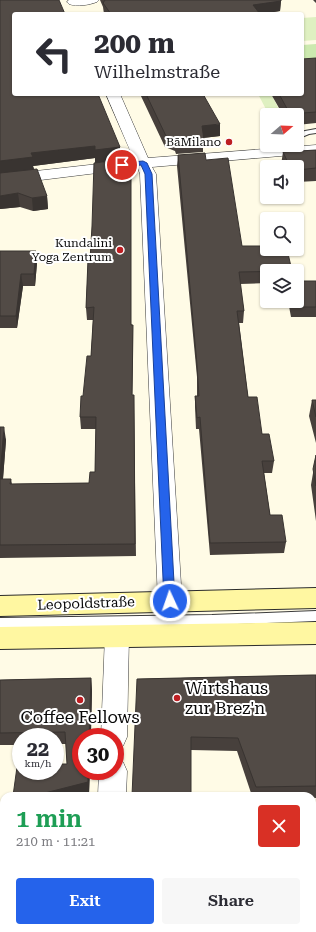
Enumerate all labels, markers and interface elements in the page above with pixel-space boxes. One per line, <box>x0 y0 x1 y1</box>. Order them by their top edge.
text: 200 m <box>94 27 175 60</box>
icon: left <box>28 28 80 80</box>
text: Wilhelmstraße <box>94 61 220 82</box>
north arrow <box>260 108 304 152</box>
map controls <box>260 108 304 308</box>
place label: BāMilano <box>166 135 221 149</box>
marker: BāMilano <box>224 137 234 147</box>
pin <box>105 148 139 182</box>
icon: arrive <box>111 154 133 176</box>
button: sound <box>260 160 304 204</box>
button: search <box>260 212 304 256</box>
place label: Kundalini Yoga Zentrum <box>31 236 112 264</box>
marker: Kundalini Yoga Zentrum <box>115 245 125 255</box>
button: layers <box>260 264 304 308</box>
position arrow <box>149 580 191 622</box>
street label: Leopoldstraße <box>37 593 135 613</box>
place label: Wirtshaus zur Brez'n <box>185 678 268 718</box>
marker: Wirtshaus zur Brez'n <box>172 693 182 703</box>
marker: Coffee Fellows <box>75 695 85 705</box>
place label: Coffee Fellows <box>20 707 140 727</box>
speed limit sign: 30 <box>72 728 124 780</box>
text: 22 <box>27 737 49 761</box>
text: km/h <box>25 758 51 769</box>
text: 1 min <box>16 805 82 833</box>
button: close <box>258 805 300 847</box>
text: 210 m · 11:21 <box>16 834 95 849</box>
button: Exit <box>16 878 154 924</box>
button: Share <box>162 878 300 924</box>

